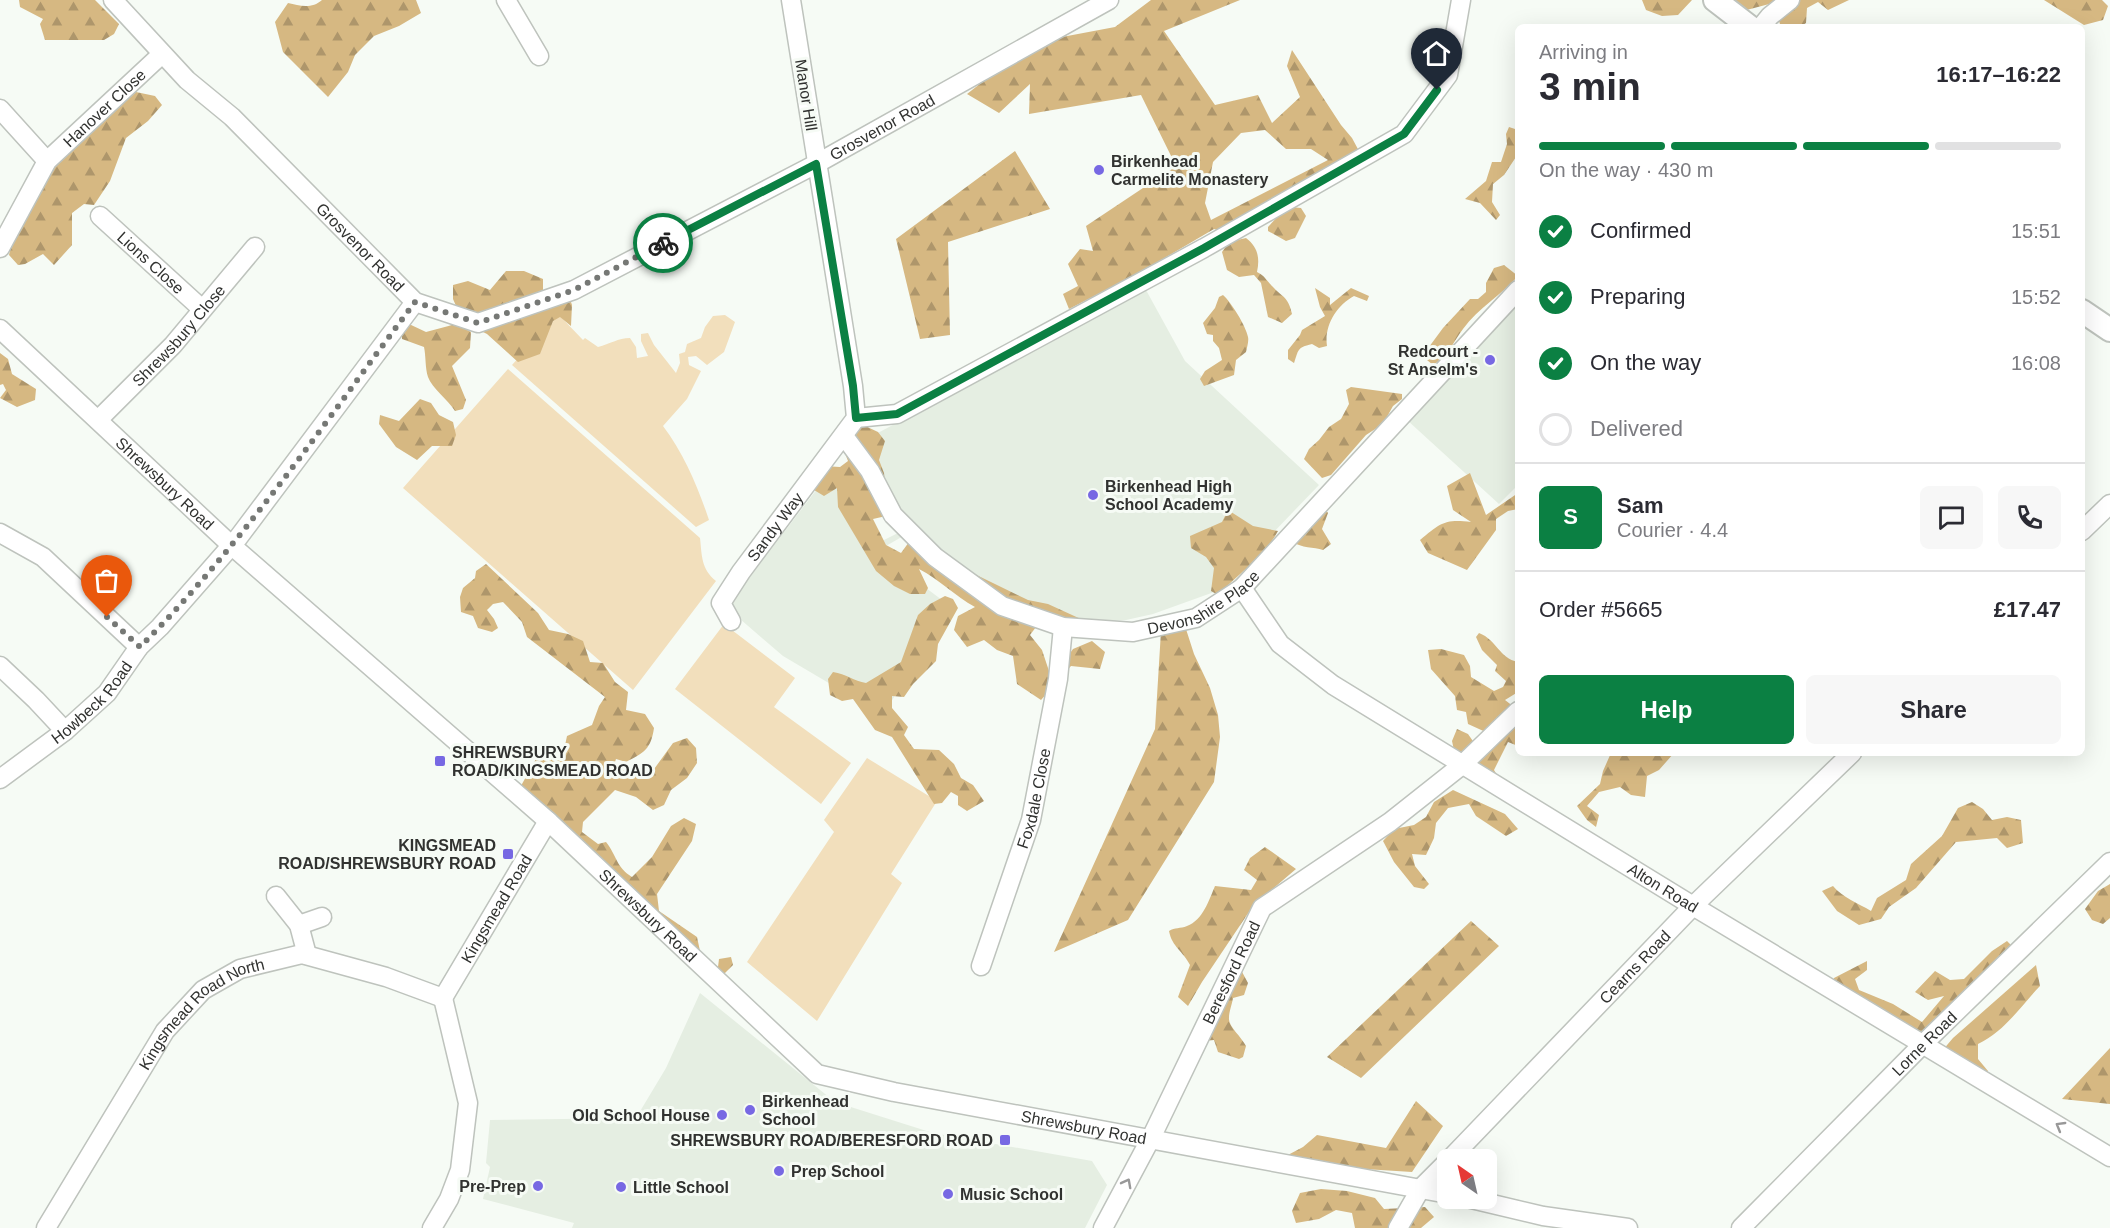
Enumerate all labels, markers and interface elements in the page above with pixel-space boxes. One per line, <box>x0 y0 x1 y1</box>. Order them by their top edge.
pin <box>1411 28 1462 90</box>
icon: home <box>1420 37 1453 70</box>
text: Arriving in <box>1539 41 1628 63</box>
street label: Manor Hill <box>792 58 820 132</box>
text: 16:17–16:22 <box>1936 62 2061 87</box>
street label: Hanover Close <box>60 65 149 150</box>
text: 3 min <box>1539 65 1641 108</box>
street label: Grosvenor Road <box>827 91 938 163</box>
place label: Birkenhead Carmelite Monastery <box>1111 153 1268 188</box>
text: On the way · 430 m <box>1539 159 1714 181</box>
marker: Birkenhead Carmelite Monastery <box>1092 163 1106 177</box>
street label: Grosvenor Road <box>313 199 408 295</box>
courier <box>633 213 693 273</box>
icon: check <box>1539 215 1572 248</box>
text: Confirmed <box>1590 218 1691 243</box>
text: 15:51 <box>2011 220 2061 242</box>
icon: bike <box>647 227 680 260</box>
street label: Lions Close <box>114 228 188 297</box>
street label: Shrewsbury Close <box>129 281 228 389</box>
icon: check <box>1539 281 1572 314</box>
text: Preparing <box>1590 284 1685 309</box>
text: 15:52 <box>2011 286 2061 308</box>
place label: Redcourt - St Anselm's <box>1388 343 1478 378</box>
icon: check <box>1539 347 1572 380</box>
text: On the way <box>1590 350 1701 375</box>
text: 16:08 <box>2011 352 2061 374</box>
marker: Redcourt - St Anselm's <box>1483 353 1497 367</box>
text: Delivered <box>1590 416 1683 441</box>
street label: Shrewsbury Road <box>113 434 217 533</box>
place label: Birkenhead High School Academy <box>1105 478 1233 513</box>
button: chat <box>1920 486 1983 549</box>
button: phone <box>1998 486 2061 549</box>
marker: Birkenhead High School Academy <box>1086 488 1100 502</box>
street label: Sandy Way <box>744 489 806 564</box>
text: Sam <box>1617 493 1663 518</box>
text: S <box>1563 504 1578 529</box>
text: Courier · 4.4 <box>1617 519 1728 541</box>
pin <box>81 555 132 617</box>
icon: bag <box>90 564 123 597</box>
street label: Devonshire Place <box>1146 567 1263 637</box>
text: Order #5665 <box>1539 597 1663 622</box>
text: £17.47 <box>1994 597 2061 622</box>
street label: Howbeck Road <box>48 658 135 747</box>
button: Help <box>1539 675 1794 744</box>
button: Share <box>1806 675 2061 744</box>
place label: SHREWSBURY ROAD/KINGSMEAD ROAD <box>452 744 653 779</box>
street label: Foxdale Close <box>1013 747 1053 851</box>
marker: SHREWSBURY ROAD/KINGSMEAD ROAD <box>433 754 447 768</box>
place label: KINGSMEAD ROAD/SHREWSBURY ROAD <box>278 837 496 872</box>
marker: KINGSMEAD ROAD/SHREWSBURY ROAD <box>501 847 515 861</box>
street label: Kingsmead Road <box>457 851 535 966</box>
street label: Alton Road <box>1625 860 1701 916</box>
street label: Shrewsbury Road <box>596 865 700 965</box>
street label: Beresford Road <box>1199 918 1263 1026</box>
street label: Cearns Road <box>1596 927 1673 1007</box>
street label: Kingsmead Road North <box>135 955 266 1073</box>
street label: Lorne Road <box>1888 1008 1960 1079</box>
place label: Birkenhead School <box>762 1093 849 1128</box>
marker: Birkenhead School <box>743 1103 757 1117</box>
place label: Old School House <box>572 1107 710 1124</box>
street label: Shrewsbury Road <box>1020 1107 1148 1147</box>
marker: Old School House <box>715 1108 729 1122</box>
one-way arrow <box>2056 1122 2066 1133</box>
place label: SHREWSBURY ROAD/BERESFORD ROAD <box>670 1132 993 1149</box>
marker: SHREWSBURY ROAD/BERESFORD ROAD <box>998 1133 1012 1147</box>
north arrow <box>1437 1149 1497 1209</box>
map controls <box>1437 1149 1497 1209</box>
place label: Prep School <box>791 1163 884 1180</box>
marker: Prep School <box>772 1164 786 1178</box>
place label: Pre-Prep <box>459 1178 526 1195</box>
marker: Pre-Prep <box>531 1179 545 1193</box>
place label: Little School <box>633 1179 729 1196</box>
one-way arrow <box>1120 1179 1131 1190</box>
marker: Little School <box>614 1180 628 1194</box>
place label: Music School <box>960 1186 1063 1203</box>
marker: Music School <box>941 1187 955 1201</box>

